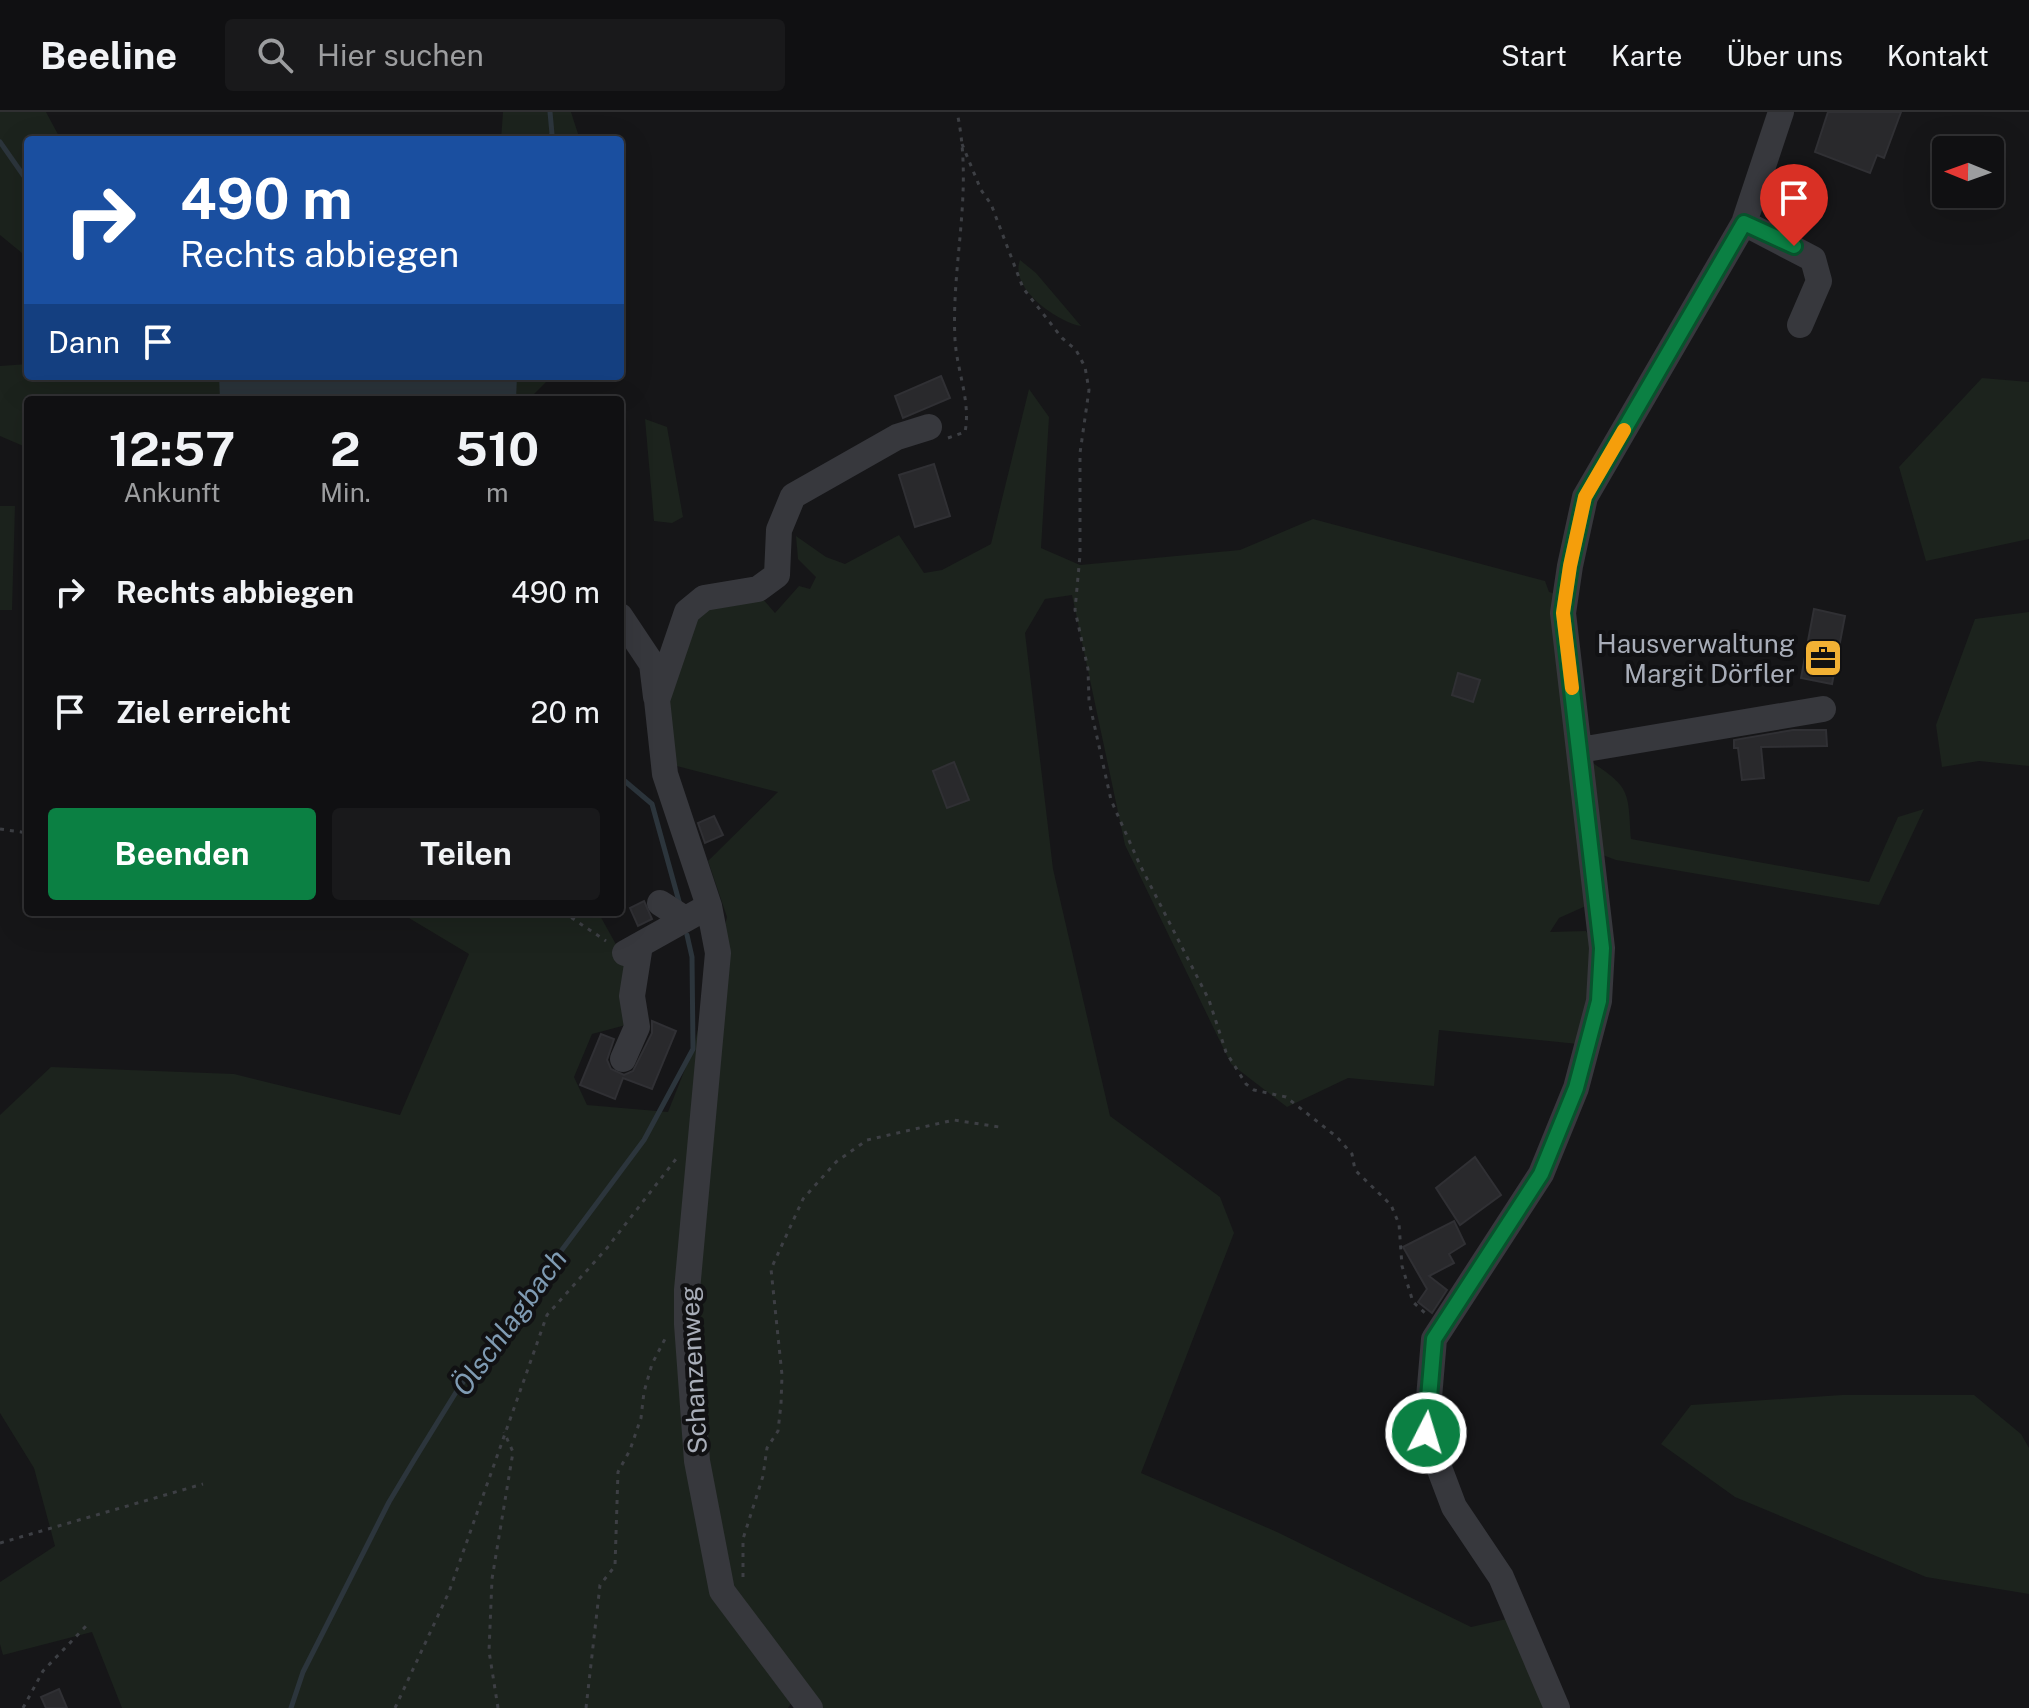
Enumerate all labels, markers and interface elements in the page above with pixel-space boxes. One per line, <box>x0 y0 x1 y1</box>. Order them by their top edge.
search box <box>225 19 785 91</box>
text: Beeline <box>40 33 177 78</box>
icon: search <box>253 33 297 77</box>
text: Hier suchen <box>317 37 484 73</box>
text: Start <box>1501 39 1567 72</box>
text: Karte <box>1611 39 1682 72</box>
text: Über uns <box>1726 39 1843 72</box>
text: Kontakt <box>1887 39 1989 72</box>
north arrow <box>1932 136 2004 208</box>
map controls <box>1932 136 2004 208</box>
pin <box>1760 164 1828 246</box>
text: 490 m <box>180 166 352 232</box>
icon: right <box>48 168 152 272</box>
icon: arrive <box>1772 176 1816 220</box>
text: Rechts abbiegen <box>180 233 459 275</box>
icon: arrive <box>136 320 180 364</box>
text: Dann <box>48 324 120 360</box>
text: 12:57 <box>109 420 235 477</box>
text: 2 <box>330 420 361 477</box>
text: 510 <box>455 420 539 477</box>
text: Ankunft <box>123 477 221 508</box>
text: Min. <box>320 477 371 508</box>
text: m <box>486 477 508 508</box>
icon: right <box>48 570 92 614</box>
text: Rechts abbiegen <box>116 574 354 610</box>
text: 490 m <box>511 574 600 610</box>
place label: Hausverwaltung Margit Dörfler <box>1597 628 1795 689</box>
office icon: Hausverwaltung Margit Dörfler <box>1802 637 1844 679</box>
icon: arrive <box>48 690 92 734</box>
text: Ziel erreicht <box>116 694 291 730</box>
text: 20 m <box>531 694 600 730</box>
button: Beenden <box>48 808 316 900</box>
button: Teilen <box>332 808 600 900</box>
water label: Ölschlagbach <box>445 1243 573 1401</box>
street label: Schanzenweg <box>673 1285 713 1455</box>
position arrow <box>1384 1391 1468 1475</box>

